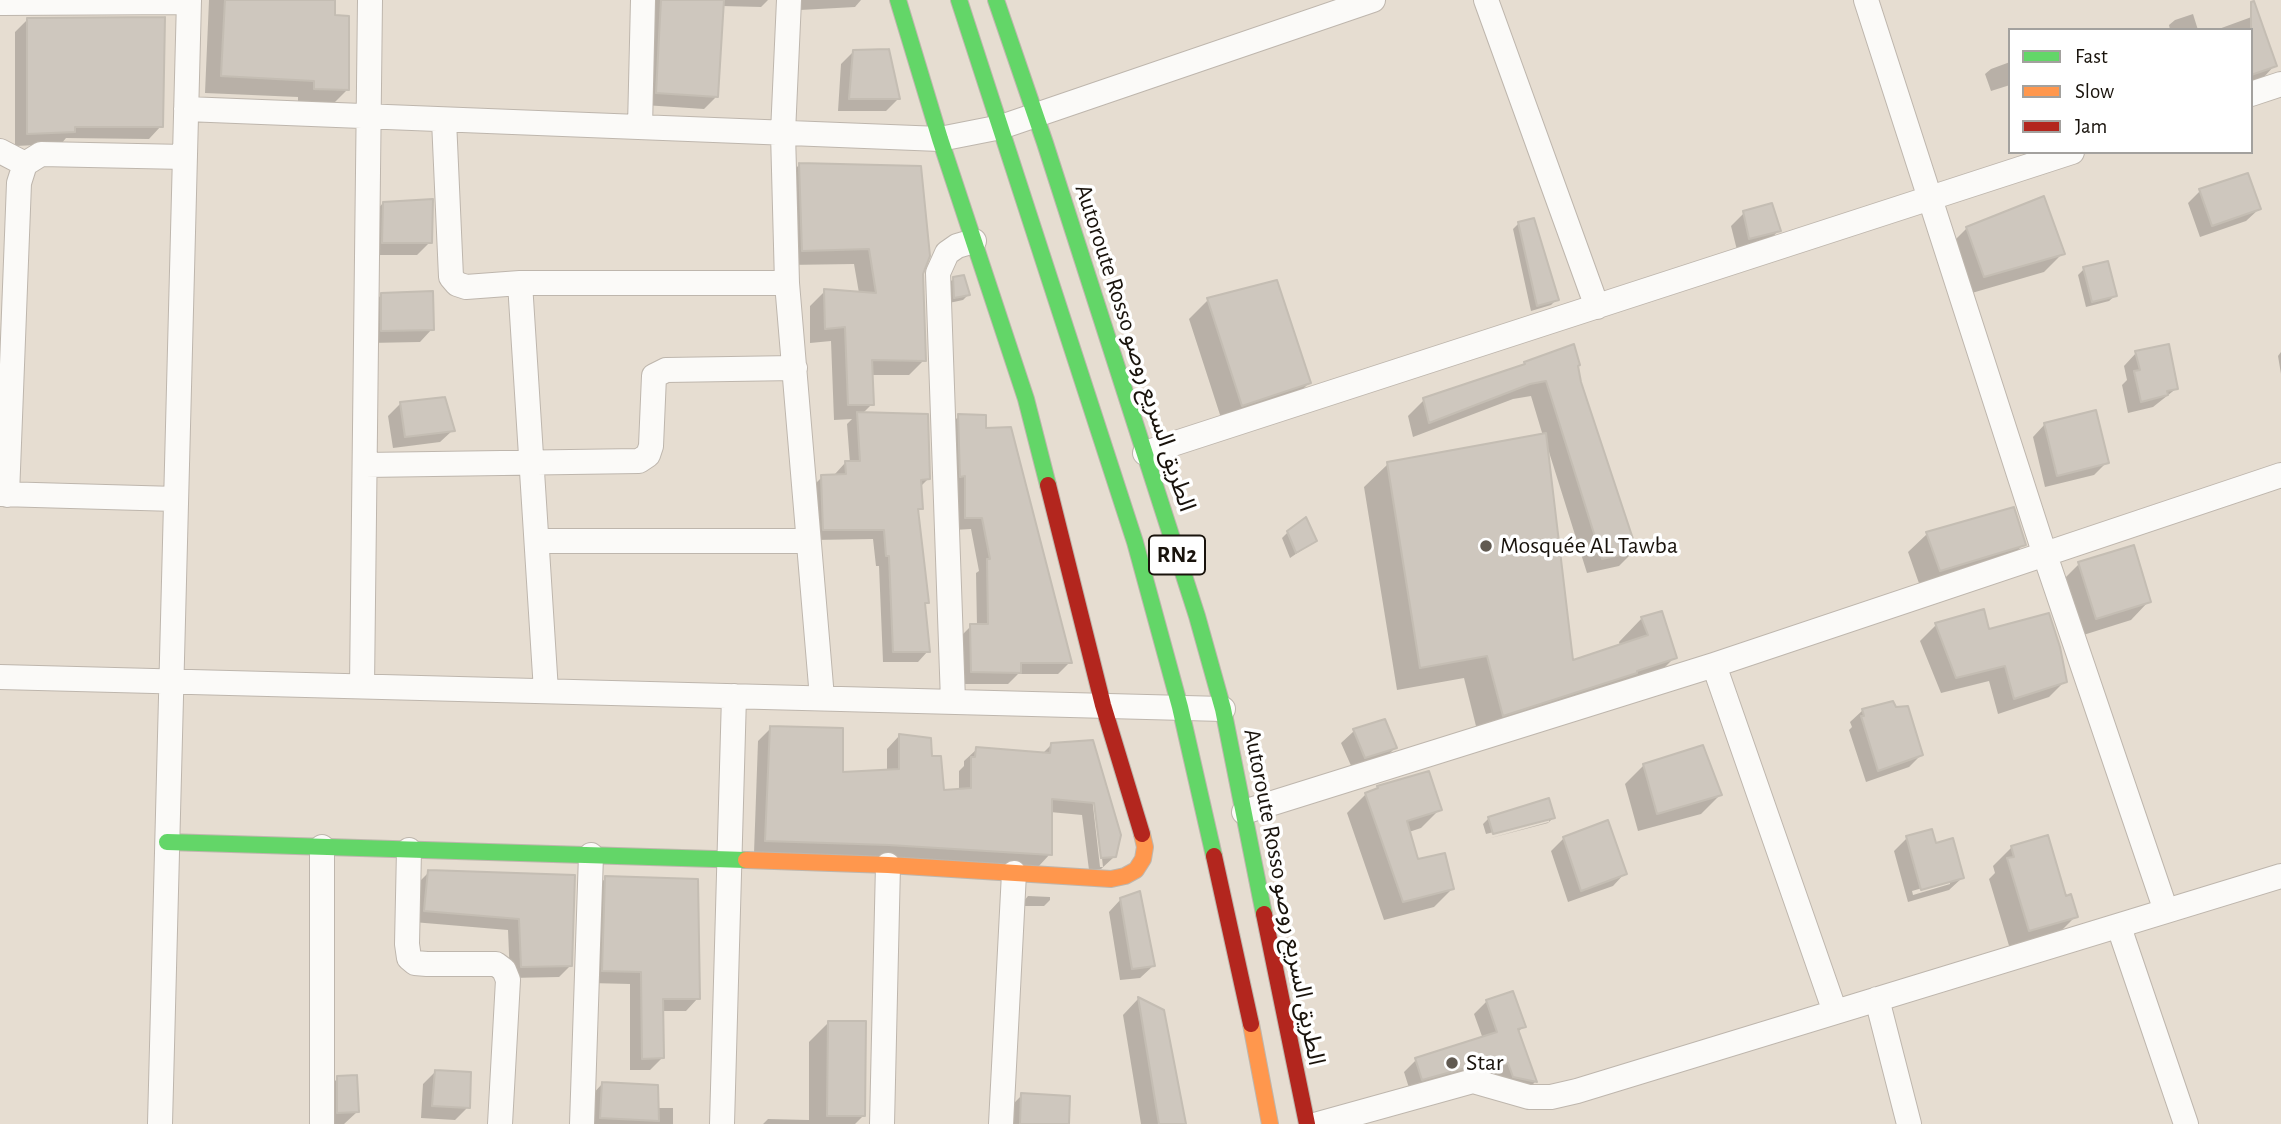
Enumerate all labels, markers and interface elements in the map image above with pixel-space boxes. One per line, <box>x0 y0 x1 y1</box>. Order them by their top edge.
legend <box>2008 28 2253 154</box>
text: Fast <box>2075 46 2108 67</box>
text: Slow <box>2075 81 2114 102</box>
text: Jam <box>2075 116 2107 137</box>
street label: Autoroute Rosso الطريق السريع روصو <box>1068 181 1202 515</box>
place label: Mosquée AL Tawba <box>1500 532 1678 560</box>
road number: RN2 <box>1149 536 1205 575</box>
marker: Mosquée AL Tawba <box>1478 538 1494 554</box>
street label: Autoroute Rosso الطريق السريع روصو <box>1237 726 1331 1068</box>
place label: Star <box>1466 1049 1504 1077</box>
marker: Star <box>1444 1055 1460 1071</box>

